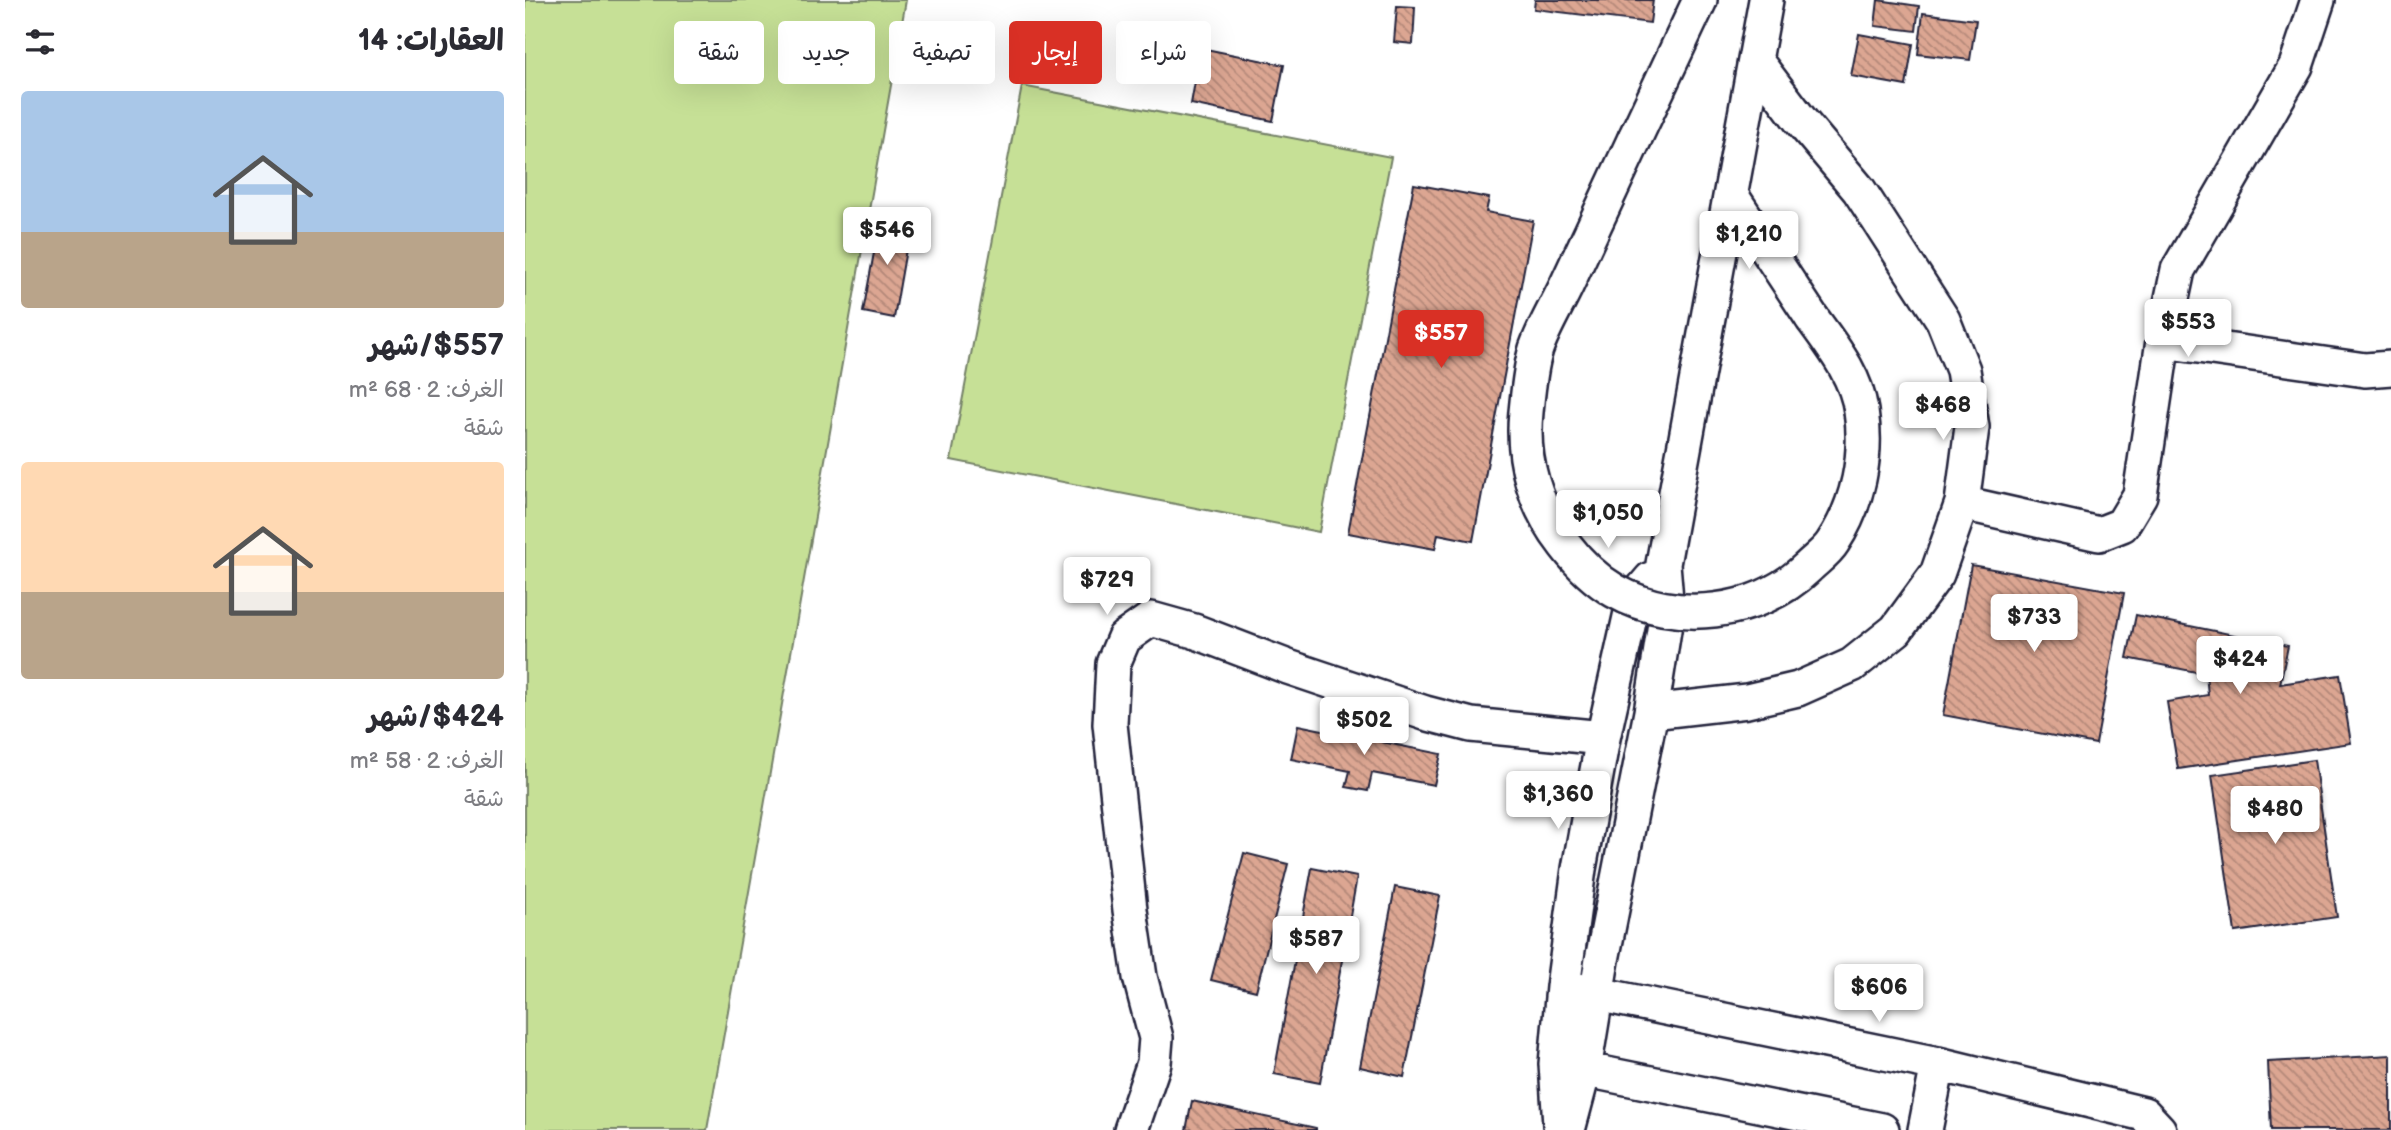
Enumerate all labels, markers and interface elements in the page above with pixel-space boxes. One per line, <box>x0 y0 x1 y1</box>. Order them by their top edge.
chip: شقة <box>674 21 764 84</box>
chip: جديد <box>778 21 875 84</box>
chip: تصفية <box>889 21 995 84</box>
chip: إيجار <box>1009 21 1102 84</box>
chip: شراء <box>1116 21 1211 84</box>
icon: filters <box>21 23 59 61</box>
text: العقارات: 14 <box>358 23 504 59</box>
icon: home <box>200 137 326 263</box>
pin: $546 <box>846 208 928 267</box>
pin: $1,210 <box>1692 212 1806 271</box>
text: $546 <box>859 216 915 244</box>
text: $1,210 <box>1715 220 1783 248</box>
pin: $553 <box>2147 300 2229 359</box>
text: $553 <box>2160 308 2216 336</box>
pin: $557 <box>1400 310 1482 370</box>
text: $557 <box>1414 319 1468 347</box>
text: $557/شهر <box>369 328 504 364</box>
text: الغرف: 2 · 68 m² <box>349 376 504 404</box>
pin: $468 <box>1902 382 1984 442</box>
text: $468 <box>1915 391 1971 419</box>
text: شقة <box>464 414 504 442</box>
pin: $1,050 <box>1551 490 1665 550</box>
text: $1,050 <box>1572 499 1644 527</box>
icon: home <box>200 508 326 634</box>
pin: $729 <box>1066 558 1148 617</box>
text: $729 <box>1079 566 1135 594</box>
pin: $733 <box>1993 594 2075 654</box>
text: $733 <box>2007 603 2061 631</box>
pin: $424 <box>2199 636 2281 696</box>
text: $424 <box>2212 645 2268 673</box>
pin: $502 <box>1323 698 1405 757</box>
text: $424/شهر <box>368 699 504 735</box>
text: $502 <box>1336 706 1392 734</box>
text: الغرف: 2 · 58 m² <box>350 747 504 775</box>
pin: $1,360 <box>1501 772 1615 831</box>
text: $1,360 <box>1522 780 1594 808</box>
text: شقة <box>464 785 504 813</box>
pin: $480 <box>2234 786 2316 846</box>
text: $480 <box>2247 795 2303 823</box>
pin: $587 <box>1275 916 1357 976</box>
text: $587 <box>1289 925 1343 953</box>
pin: $606 <box>1838 964 1920 1024</box>
text: $606 <box>1850 973 1908 1001</box>

